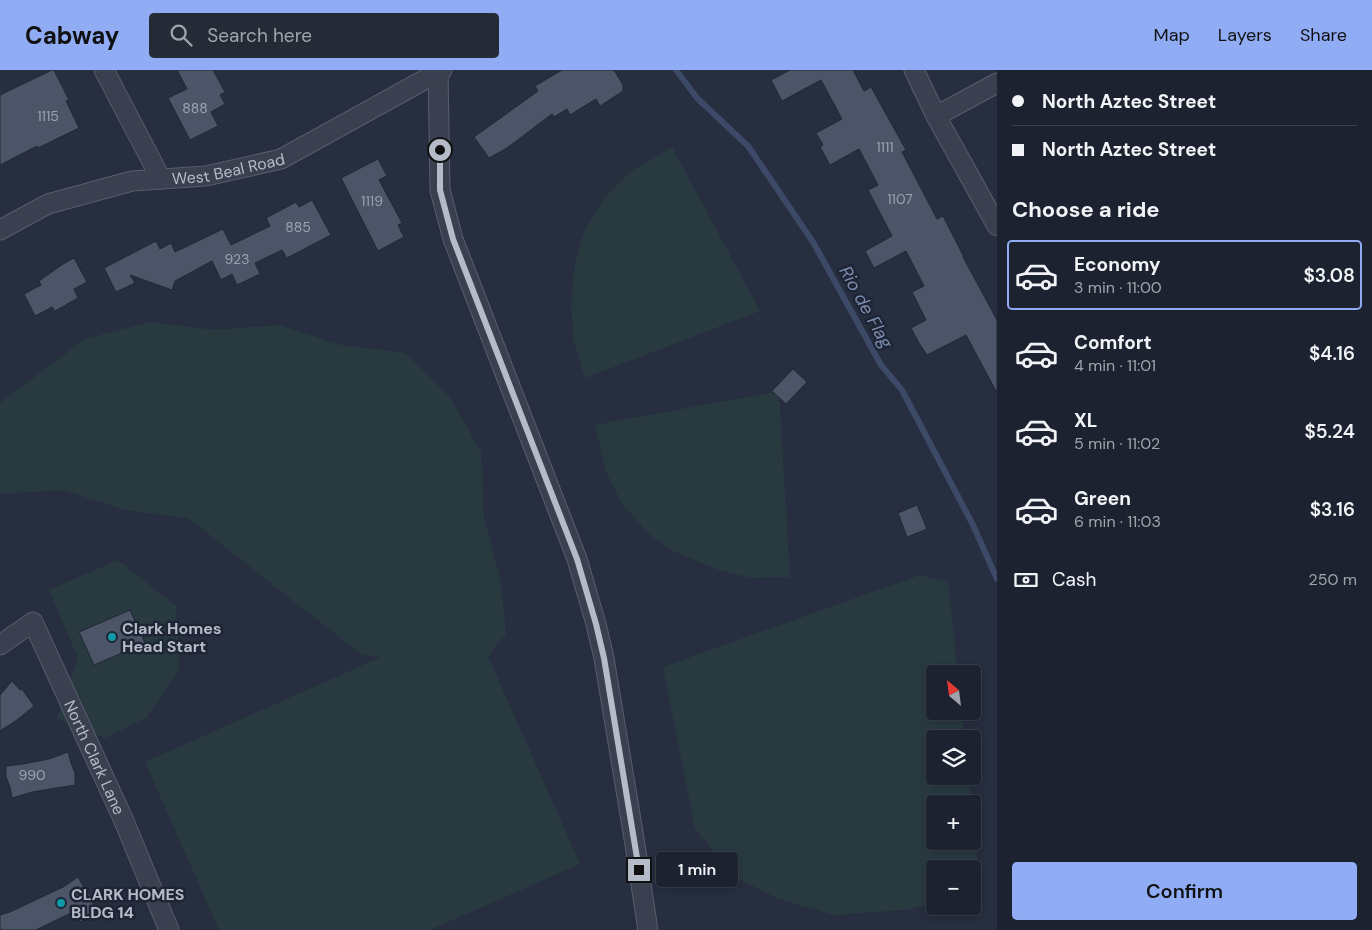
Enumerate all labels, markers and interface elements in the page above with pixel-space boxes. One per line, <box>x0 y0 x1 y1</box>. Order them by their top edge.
search box <box>149 13 499 58</box>
text: Cabway <box>25 20 119 51</box>
icon: search <box>167 21 195 49</box>
text: Search here <box>207 23 312 48</box>
text: Map <box>1154 23 1190 47</box>
text: Layers <box>1218 23 1272 47</box>
text: Share <box>1300 23 1347 47</box>
text: North Aztec Street <box>1042 89 1216 114</box>
house number: 888 <box>182 99 208 117</box>
house number: 1115 <box>37 107 59 125</box>
text: North Aztec Street <box>1042 137 1216 162</box>
house number: 1111 <box>876 138 894 156</box>
route start <box>429 139 451 161</box>
street label: West Beal Road <box>171 148 287 189</box>
house number: 1107 <box>887 190 913 208</box>
house number: 1119 <box>361 192 383 210</box>
text: Choose a ride <box>1012 195 1160 224</box>
house number: 885 <box>285 218 311 236</box>
house number: 923 <box>225 250 249 268</box>
text: Economy <box>1074 252 1161 277</box>
icon: car <box>1014 253 1059 298</box>
water label: Rio de Flag <box>833 261 899 353</box>
text: $3.08 <box>1303 263 1355 288</box>
text: 3 min · 11:00 <box>1074 277 1162 298</box>
text: Comfort <box>1074 330 1152 355</box>
icon: car <box>1014 331 1059 376</box>
text: $4.16 <box>1309 341 1355 366</box>
text: 4 min · 11:01 <box>1074 355 1156 376</box>
text: XL <box>1074 408 1097 433</box>
icon: car <box>1014 409 1059 454</box>
text: $5.24 <box>1305 419 1355 444</box>
text: 5 min · 11:02 <box>1074 433 1160 454</box>
text: Green <box>1074 486 1131 511</box>
icon: car <box>1014 487 1059 532</box>
text: $3.16 <box>1310 497 1355 522</box>
text: 6 min · 11:03 <box>1074 511 1161 532</box>
icon: cash <box>1012 566 1040 594</box>
text: Cash <box>1052 567 1096 592</box>
text: 250 m <box>1309 569 1357 590</box>
place label: Clark Homes Head Start <box>122 618 221 657</box>
marker: Clark Homes Head Start <box>106 631 118 643</box>
north arrow <box>926 665 981 720</box>
map controls <box>926 665 981 915</box>
street label: North Clark Lane <box>60 697 130 818</box>
button: layers <box>926 730 981 785</box>
house number: 990 <box>18 766 46 784</box>
button: + <box>926 795 981 850</box>
callout: 1 min <box>656 852 739 888</box>
route end <box>628 859 650 881</box>
text: 1 min <box>678 859 716 880</box>
button: − <box>926 860 981 915</box>
button: Confirm <box>1012 862 1357 920</box>
place label: CLARK HOMES BLDG 14 <box>71 884 185 923</box>
marker: CLARK HOMES BLDG 14 <box>55 897 67 909</box>

